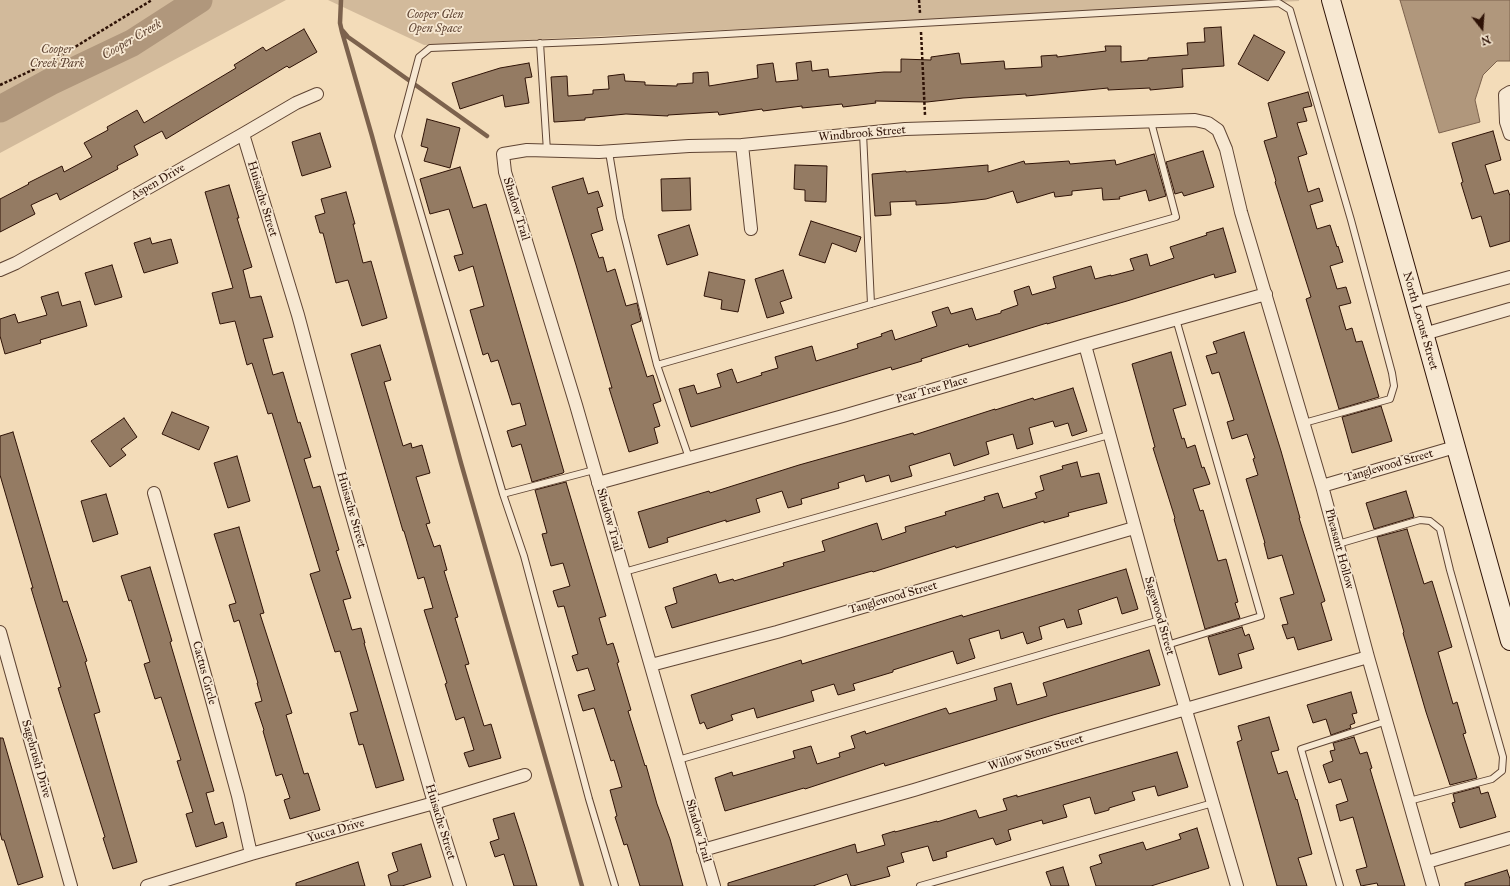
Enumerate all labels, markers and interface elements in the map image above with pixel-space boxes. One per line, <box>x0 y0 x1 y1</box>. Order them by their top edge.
park label: Cooper Glen Open Space <box>407 8 463 36</box>
north arrow <box>1462 8 1502 48</box>
water label: Cooper Creek <box>99 17 165 63</box>
text: N <box>1479 32 1492 48</box>
park label: Cooper Creek Park <box>30 43 84 71</box>
street label: Windbrook Street <box>818 123 906 145</box>
street label: Huisache Street <box>244 159 280 239</box>
street label: Aspen Drive <box>128 161 188 203</box>
street label: Shadow Trail <box>500 176 532 242</box>
street label: North Locust Street <box>1399 270 1441 372</box>
street label: Pear Tree Place <box>894 373 970 407</box>
street label: Tanglewood Street <box>1343 446 1435 486</box>
street label: Huisache Street <box>333 470 369 550</box>
street label: Shadow Trail <box>593 487 625 553</box>
street label: Pheasant Hollow <box>1321 507 1357 591</box>
street label: Sagewood Street <box>1141 575 1177 657</box>
street label: Tanglewood Street <box>847 578 939 618</box>
street label: Cactus Circle <box>189 640 219 706</box>
street label: Sagebrush Drive <box>18 718 54 800</box>
street label: Willow Stone Street <box>987 732 1085 774</box>
street label: Huisache Street <box>422 782 458 862</box>
street label: Shadow Trail <box>682 798 714 864</box>
street label: Yucca Drive <box>306 816 366 846</box>

